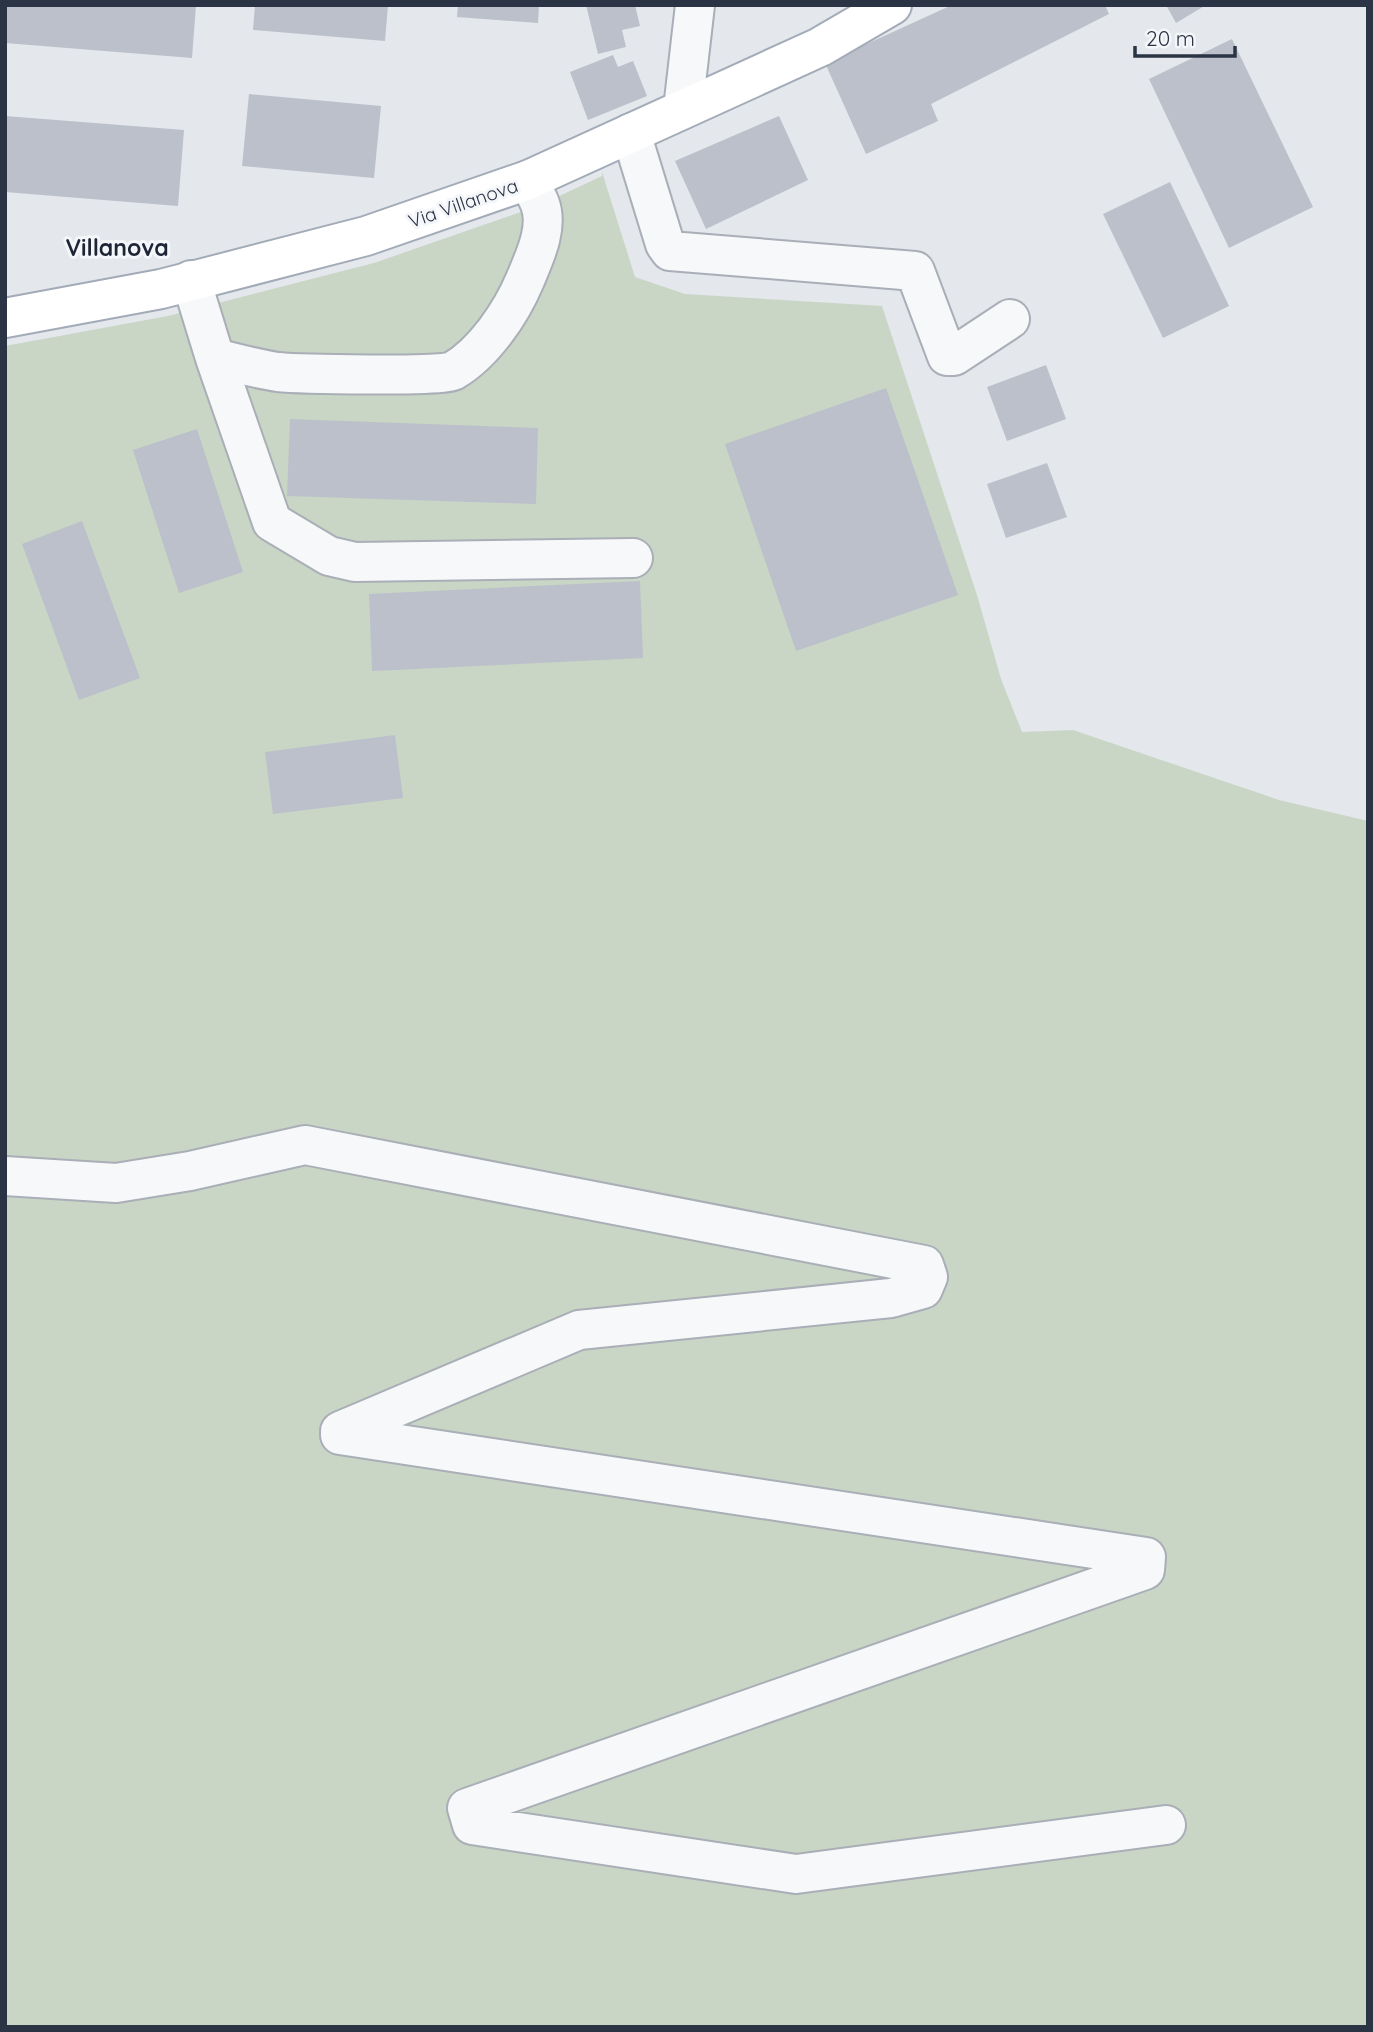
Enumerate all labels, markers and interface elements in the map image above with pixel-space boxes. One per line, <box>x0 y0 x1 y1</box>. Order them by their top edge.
scale bar <box>1135 14 1235 58</box>
text: 20 m <box>1146 25 1195 51</box>
street label: Via Villanova <box>405 173 521 233</box>
district label: Villanova <box>65 233 169 262</box>

